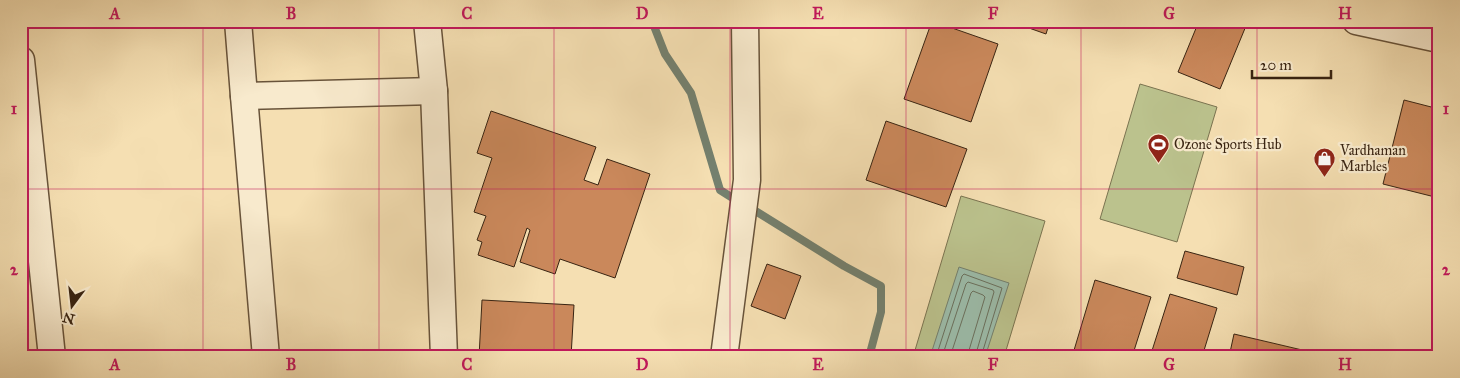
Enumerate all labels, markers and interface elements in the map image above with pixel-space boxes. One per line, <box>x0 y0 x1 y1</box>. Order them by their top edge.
text: A <box>109 4 121 23</box>
text: B <box>286 4 296 23</box>
text: C <box>462 4 473 23</box>
text: D <box>636 4 649 23</box>
text: E <box>812 4 824 23</box>
text: F <box>988 4 999 23</box>
text: G <box>1163 4 1175 23</box>
text: H <box>1338 4 1352 23</box>
scale bar <box>1252 48 1331 80</box>
text: 20 m <box>1260 56 1292 74</box>
text: 1 <box>11 99 18 118</box>
text: 1 <box>1443 99 1450 118</box>
sports icon: Ozone Sports Hub <box>1146 132 1170 163</box>
place label: Ozone Sports Hub <box>1174 136 1282 153</box>
place label: Vardhaman Marbles <box>1339 142 1406 175</box>
shop icon: Vardhaman Marbles <box>1312 146 1336 177</box>
text: 2 <box>10 260 19 279</box>
text: 2 <box>1442 260 1451 279</box>
north arrow <box>48 280 98 330</box>
text: N <box>61 308 77 328</box>
text: A <box>109 355 121 374</box>
text: B <box>286 355 296 374</box>
text: C <box>462 355 473 374</box>
text: D <box>636 355 649 374</box>
text: E <box>812 355 824 374</box>
text: F <box>988 355 999 374</box>
text: G <box>1163 355 1175 374</box>
text: H <box>1338 355 1352 374</box>

